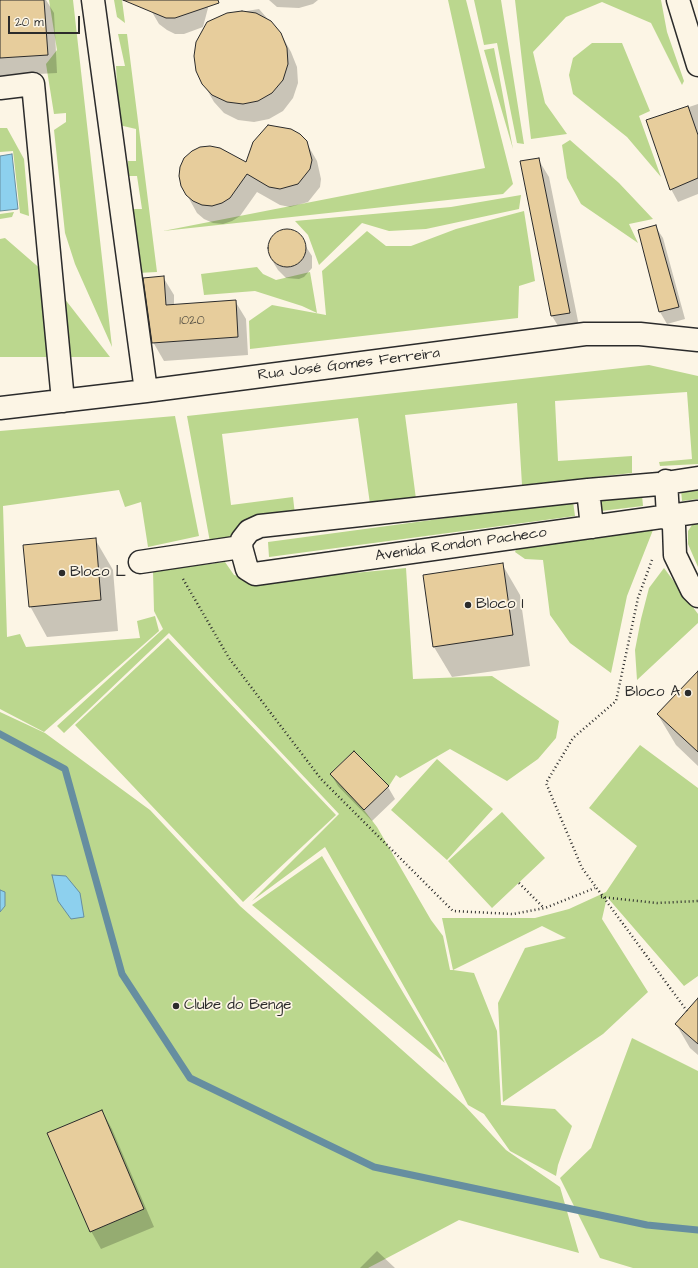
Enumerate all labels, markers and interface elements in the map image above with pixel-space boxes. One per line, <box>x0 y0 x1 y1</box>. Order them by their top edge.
scale bar <box>10 8 82 34</box>
text: 20 m <box>15 14 44 31</box>
house number: 1020 <box>179 313 205 329</box>
street label: Rua José Gomes Ferreira <box>257 345 441 385</box>
street label: Avenida Rondon Pacheco <box>374 524 548 566</box>
place label: Bloco L <box>70 564 126 582</box>
marker: Bloco L <box>57 568 67 578</box>
place label: Bloco I <box>476 596 524 614</box>
marker: Bloco I <box>463 600 473 610</box>
place label: Bloco A <box>625 684 680 702</box>
marker: Bloco A <box>683 688 693 698</box>
place label: Clube do Benge <box>184 997 291 1015</box>
marker: Clube do Benge <box>171 1001 181 1011</box>

